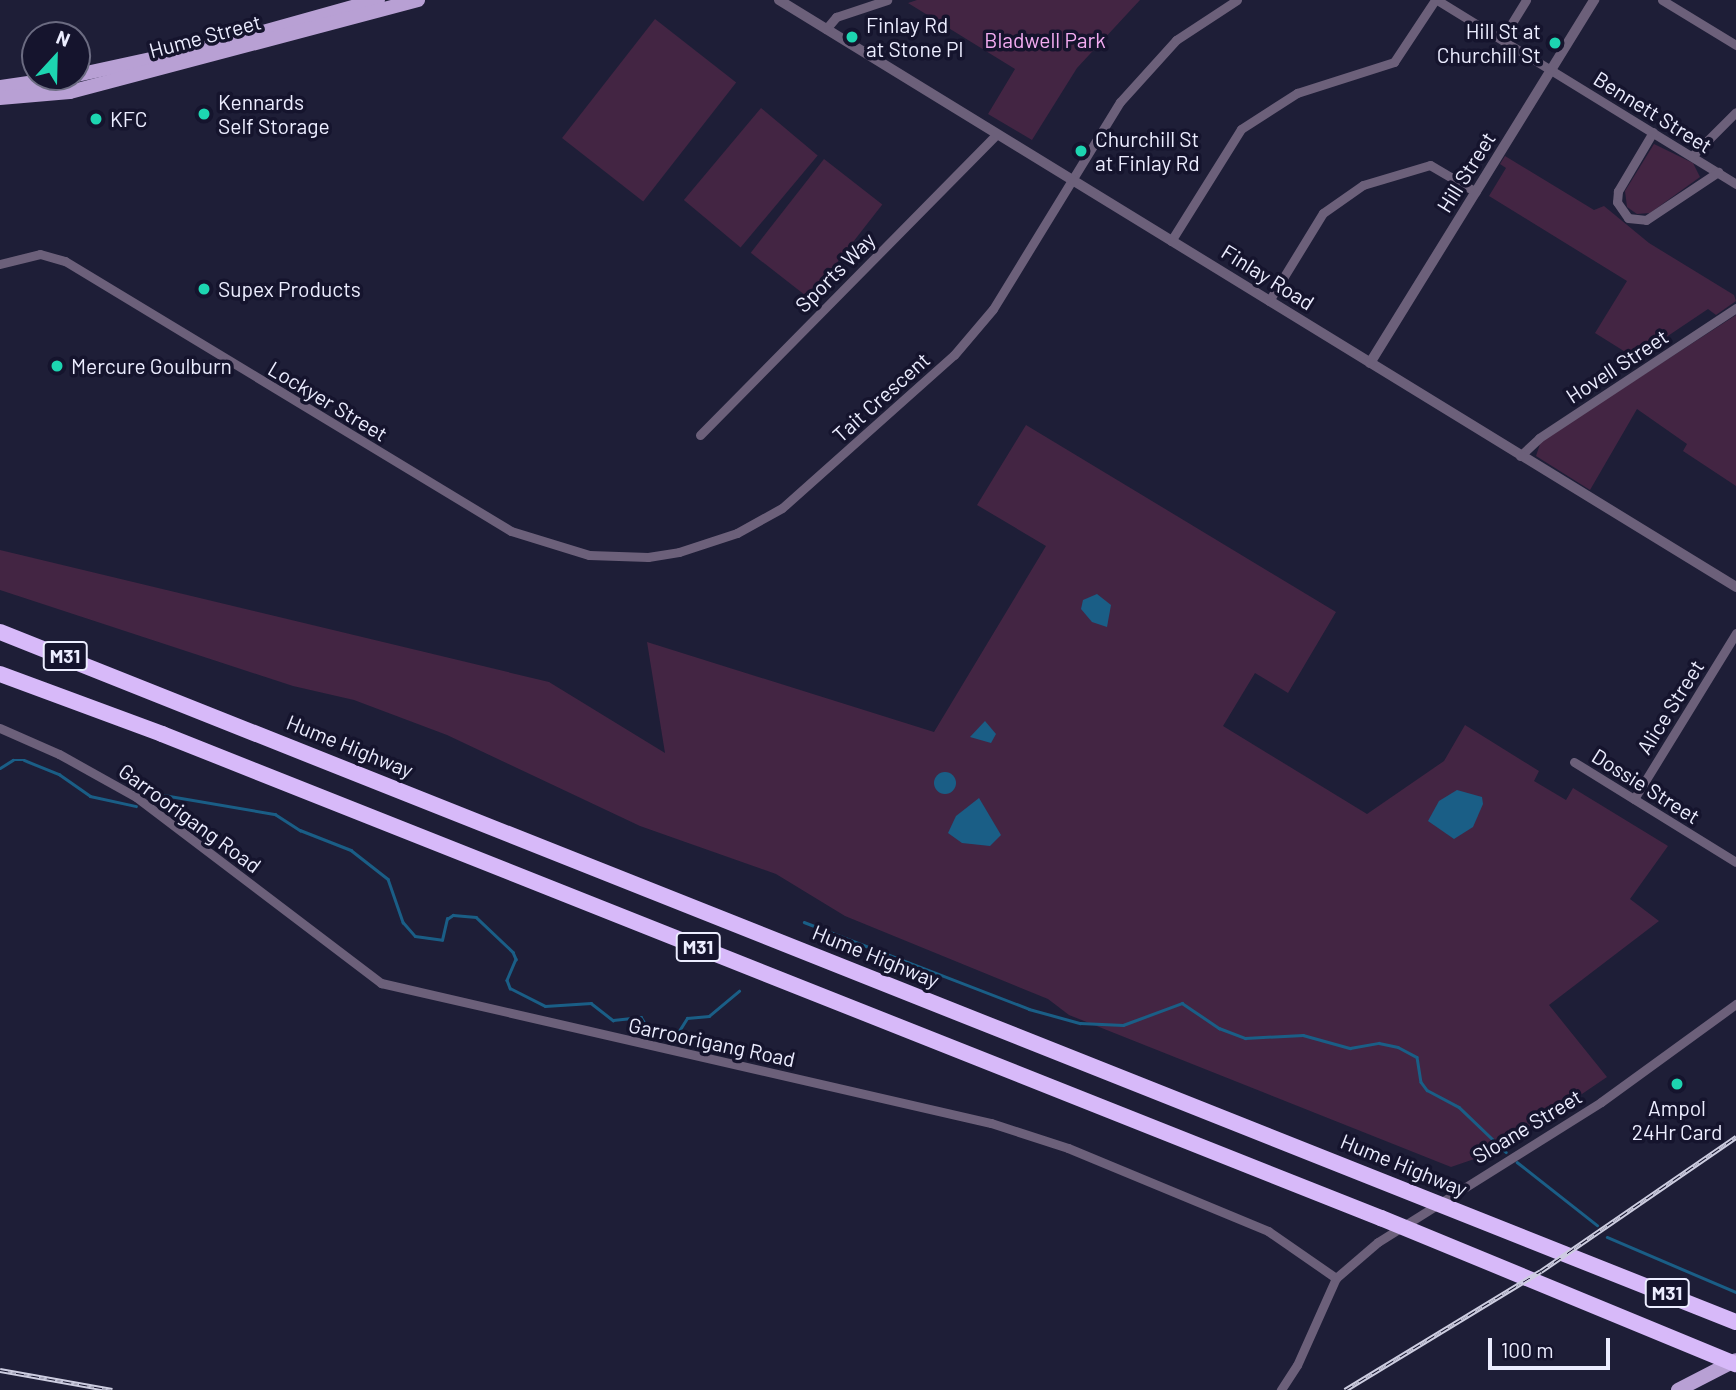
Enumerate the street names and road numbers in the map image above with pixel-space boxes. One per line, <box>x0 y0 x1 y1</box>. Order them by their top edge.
street label: Hume Street <box>146 9 264 63</box>
street label: Bennett Street <box>1589 66 1717 158</box>
street label: Hill Street <box>1431 127 1501 217</box>
street label: Sports Way <box>790 227 880 317</box>
street label: Finlay Road <box>1217 239 1319 315</box>
street label: Hovell Street <box>1561 324 1673 408</box>
street label: Tait Crescent <box>827 347 935 447</box>
street label: Lockyer Street <box>264 356 392 446</box>
road number: M31 <box>42 640 88 671</box>
street label: Alice Street <box>1631 655 1709 759</box>
street label: Hume Highway <box>283 709 417 783</box>
street label: Dossie Street <box>1587 743 1705 829</box>
street label: Garroorigang Road <box>114 758 266 878</box>
street label: Hume Highway <box>809 919 943 993</box>
road number: M31 <box>675 931 721 962</box>
street label: Garroorigang Road <box>626 1012 798 1072</box>
street label: Sloane Street <box>1468 1083 1586 1169</box>
street label: Hume Highway <box>1337 1128 1471 1202</box>
road number: M31 <box>1644 1278 1690 1308</box>

